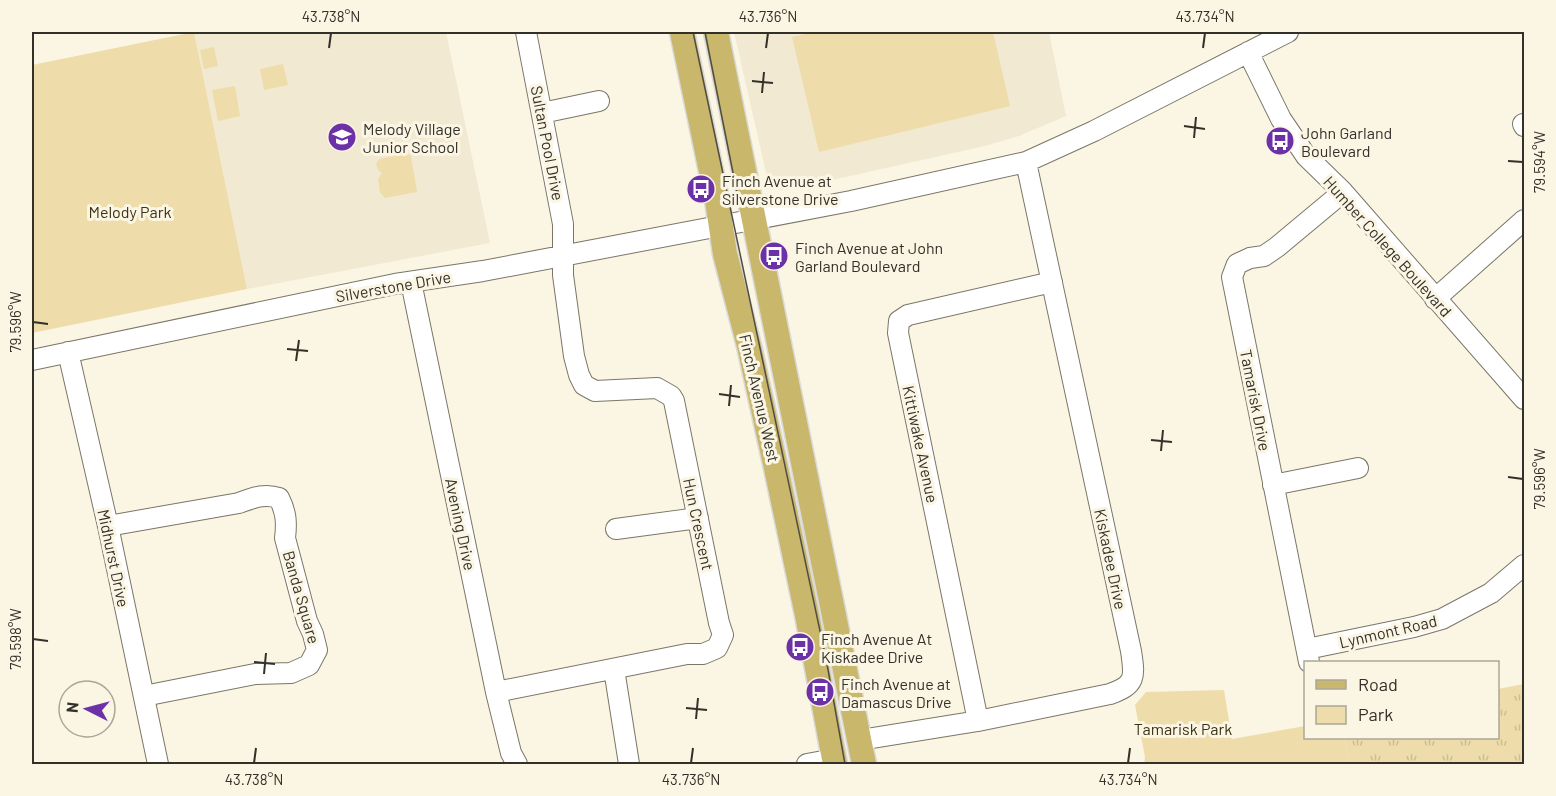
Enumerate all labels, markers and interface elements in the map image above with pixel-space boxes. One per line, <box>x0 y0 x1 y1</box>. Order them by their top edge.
text: 43.738°N <box>302 7 360 25</box>
text: 43.736°N <box>739 7 797 25</box>
text: 43.734°N <box>1175 7 1235 25</box>
street label: Sultan Pool Drive <box>528 84 568 202</box>
place label: Melody Village Junior School <box>363 119 461 156</box>
school or university icon: Melody Village Junior School <box>326 121 358 153</box>
place label: John Garland Boulevard <box>1301 123 1392 160</box>
bus stop icon: John Garland Boulevard <box>1264 125 1296 157</box>
text: 79.594°W <box>1530 131 1548 193</box>
place label: Finch Avenue at Silverstone Drive <box>722 171 839 208</box>
street label: Humber College Boulevard <box>1320 172 1456 320</box>
bus stop icon: Finch Avenue at Silverstone Drive <box>685 173 717 205</box>
park label: Melody Park <box>88 202 172 221</box>
place label: Finch Avenue at John Garland Boulevard <box>795 238 943 275</box>
bus stop icon: Finch Avenue at John Garland Boulevard <box>758 240 790 272</box>
street label: Silverstone Drive <box>334 267 452 305</box>
text: 79.596°W <box>6 291 24 353</box>
street label: Finch Avenue West <box>736 332 784 464</box>
street label: Tamarisk Drive <box>1237 348 1275 452</box>
street label: Kittiwake Avenue <box>899 384 943 504</box>
text: 79.596°W <box>1530 448 1548 510</box>
street label: Avening Drive <box>442 476 480 572</box>
street label: Hun Crescent <box>680 476 718 572</box>
street label: Midhurst Drive <box>94 507 134 609</box>
street label: Kiskadee Drive <box>1091 507 1131 611</box>
street label: Banda Square <box>280 548 324 646</box>
text: 79.598°W <box>6 608 24 670</box>
street label: Lynmont Road <box>1337 611 1439 651</box>
place label: Finch Avenue At Kiskadee Drive <box>821 629 932 666</box>
bus stop icon: Finch Avenue At Kiskadee Drive <box>784 631 816 663</box>
legend <box>1304 661 1499 739</box>
text: Road <box>1358 673 1398 695</box>
place label: Finch Avenue at Damascus Drive <box>841 674 952 711</box>
bus stop icon: Finch Avenue at Damascus Drive <box>804 676 836 708</box>
north arrow <box>57 679 117 739</box>
text: N <box>62 701 82 714</box>
text: Park <box>1358 703 1393 725</box>
park label: Tamarisk Park <box>1134 719 1232 738</box>
text: 43.738°N <box>225 770 283 788</box>
text: 43.736°N <box>662 770 720 788</box>
text: 43.734°N <box>1098 770 1158 788</box>

